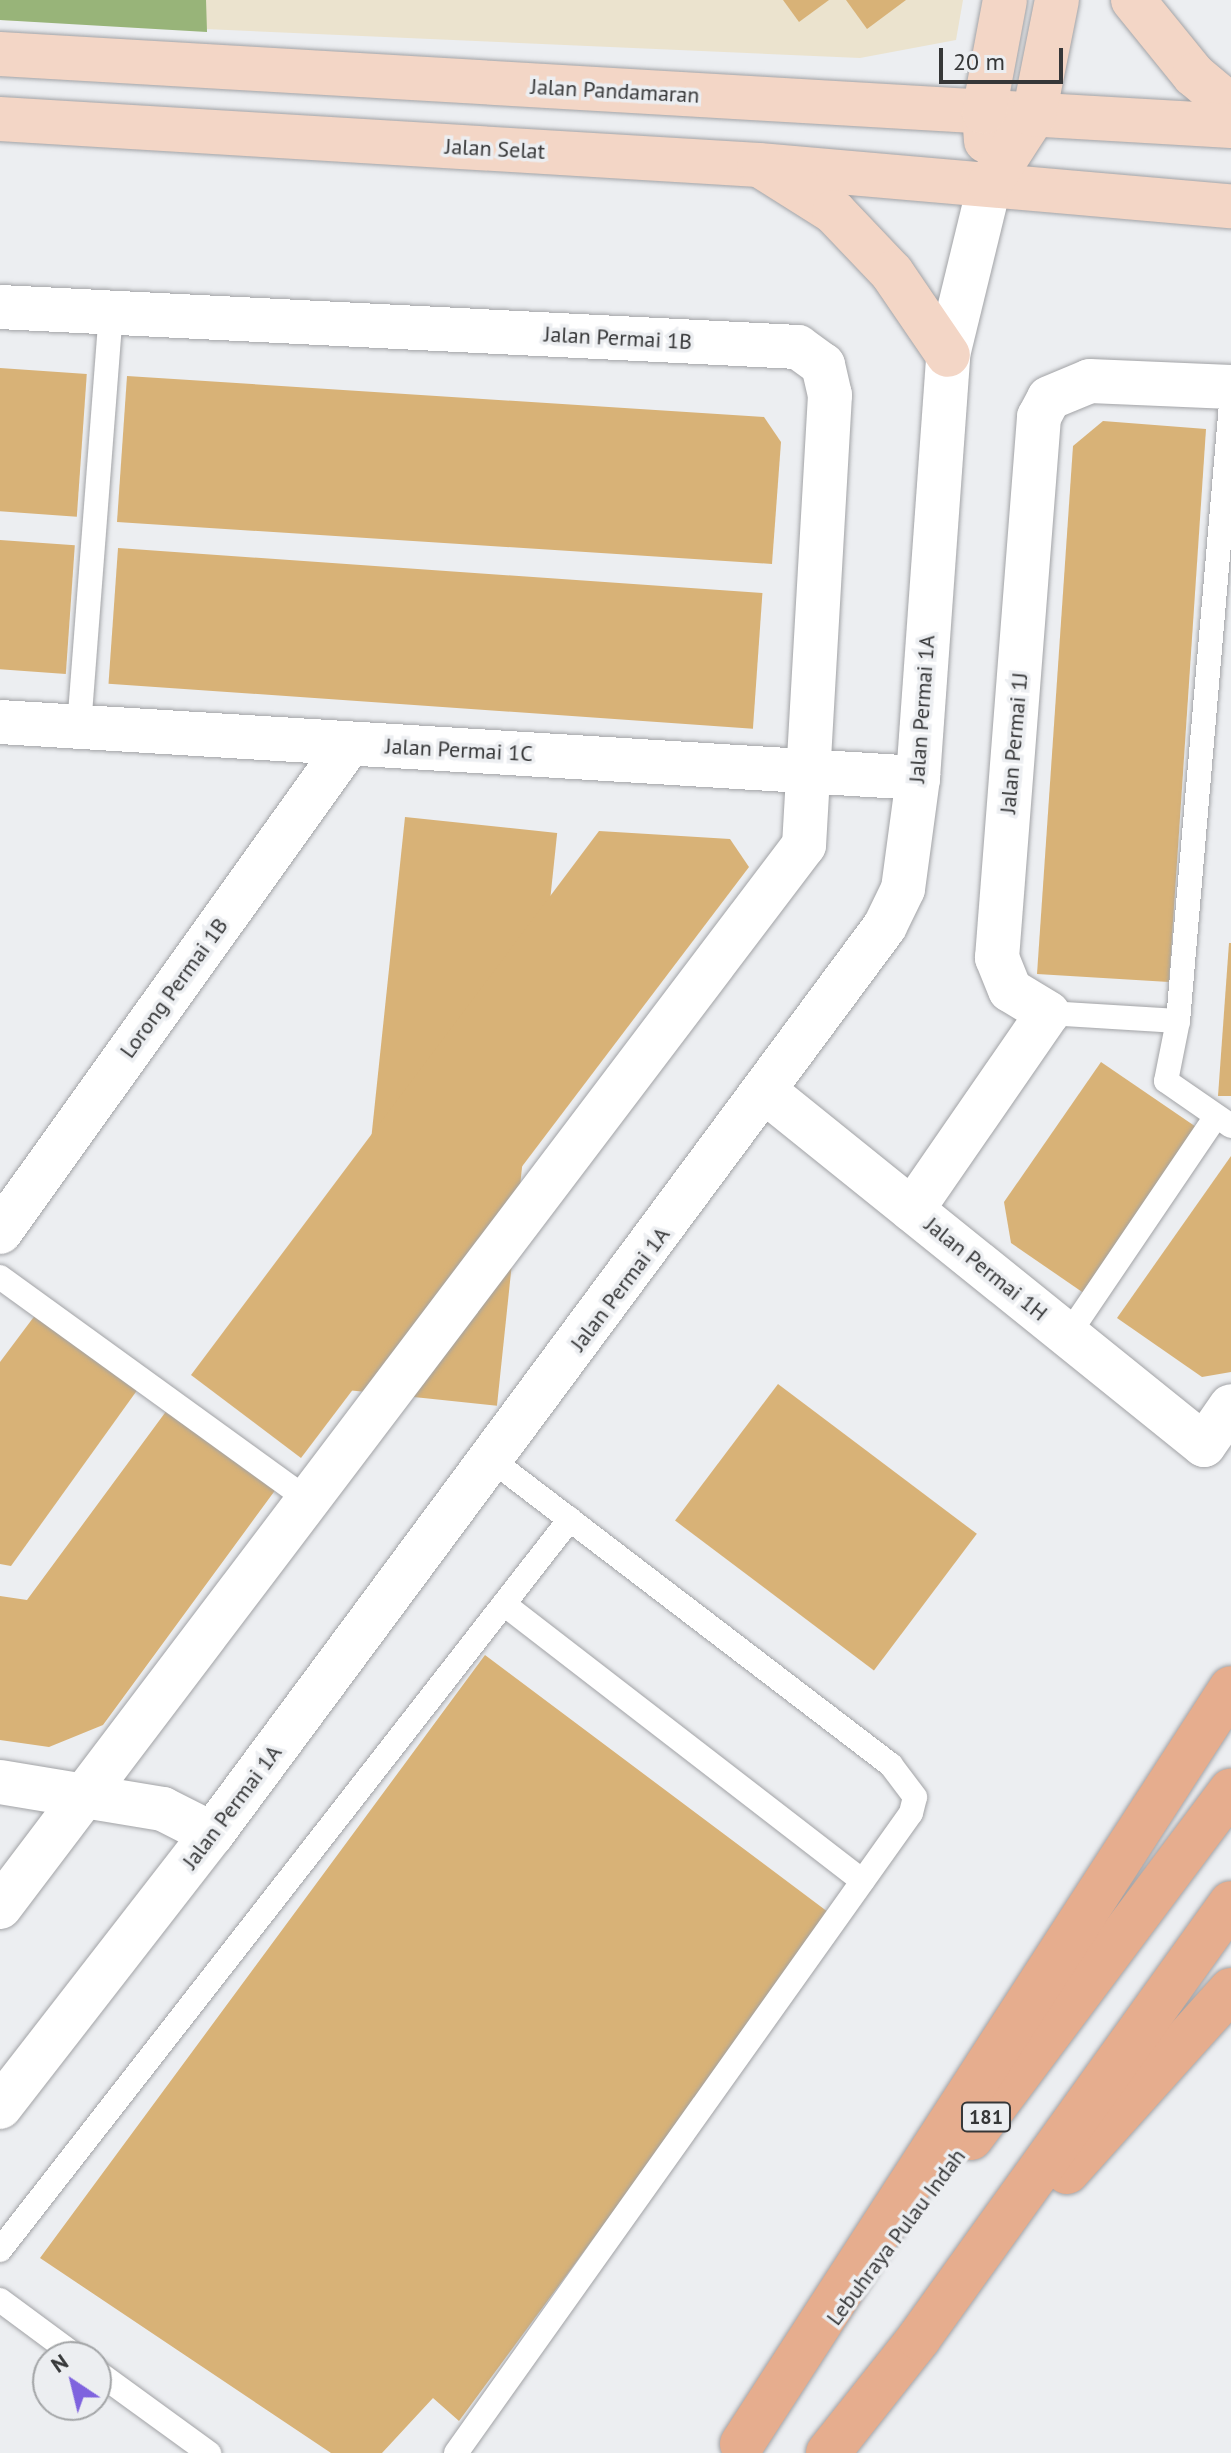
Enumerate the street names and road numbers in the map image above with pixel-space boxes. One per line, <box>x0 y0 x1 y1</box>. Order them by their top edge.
street label: Jalan Pandamaran <box>530 73 700 109</box>
street label: Jalan Selat <box>444 133 546 165</box>
street label: Jalan Permai 1B <box>543 321 693 355</box>
street label: Jalan Permai 1A <box>904 634 940 784</box>
street label: Jalan Permai 1J <box>995 671 1033 815</box>
street label: Jalan Permai 1C <box>385 733 533 767</box>
street label: Lorong Permai 1B <box>114 913 234 1063</box>
street label: Jalan Permai 1H <box>919 1212 1053 1326</box>
street label: Jalan Permai 1A <box>565 1222 675 1356</box>
street label: Jalan Permai 1A <box>177 1740 287 1874</box>
road number: 181 <box>960 2101 1012 2133</box>
street label: Lebuhraya Pulau Indah <box>821 2144 971 2330</box>

